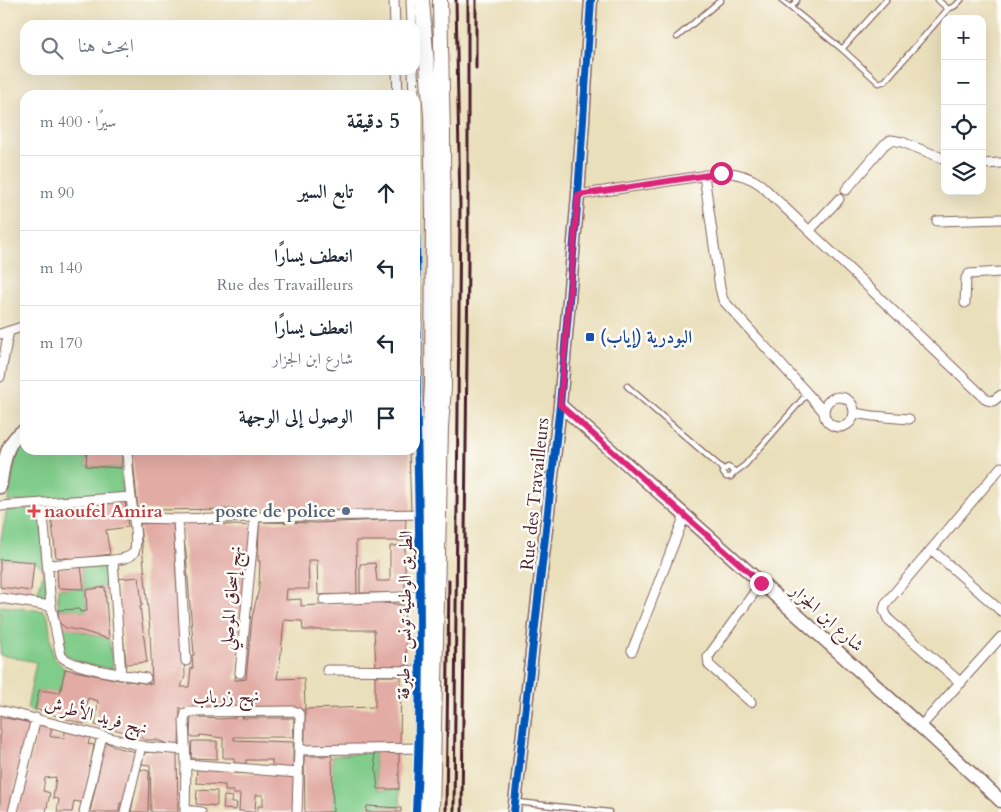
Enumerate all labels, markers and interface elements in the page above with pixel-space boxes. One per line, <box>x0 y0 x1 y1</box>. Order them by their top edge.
map controls <box>941 15 986 195</box>
button: + <box>941 15 986 60</box>
search box <box>20 20 420 75</box>
text: ابحث هنا <box>78 33 134 59</box>
icon: search <box>38 34 66 62</box>
button: − <box>941 60 986 105</box>
button: locate <box>941 105 986 150</box>
text: 5 دقيقة <box>347 107 400 136</box>
text: سيرًا · 400 m <box>40 111 116 133</box>
button: layers <box>941 150 986 195</box>
route start <box>710 162 733 185</box>
text: تابع السير <box>298 179 353 205</box>
icon: ahead <box>372 179 400 207</box>
text: 90 m <box>40 182 74 204</box>
text: انعطف يسارًا <box>274 243 353 269</box>
icon: left <box>372 254 400 282</box>
text: 140 m <box>40 257 82 279</box>
text: Rue des Travailleurs <box>217 274 353 296</box>
text: انعطف يسارًا <box>274 315 353 341</box>
place label: البودرية (إياب) <box>600 325 692 350</box>
icon: left <box>372 329 400 357</box>
marker: البودرية (إياب) <box>584 331 596 343</box>
text: 170 m <box>40 332 82 354</box>
text: شارع ابن الجزار <box>272 348 353 370</box>
text: الوصول إلى الوجهة <box>239 404 353 430</box>
icon: arrive <box>372 404 400 432</box>
street label: Rue des Travailleurs <box>515 416 555 572</box>
place label: naoufel Amira <box>44 499 163 524</box>
place label: poste de police <box>215 499 336 524</box>
marker: naoufel Amira <box>28 505 40 517</box>
marker: poste de police <box>340 505 352 517</box>
street label: الطريق الوطنية تونس - طبرقة <box>391 530 419 700</box>
street label: نهج إسحاق الموصلي <box>214 545 252 652</box>
route end <box>750 572 773 595</box>
street label: شارع ابن الجزار <box>782 577 869 659</box>
street label: نهج زرياب <box>192 683 260 714</box>
street label: نهج فريد الأطرش <box>41 690 150 744</box>

